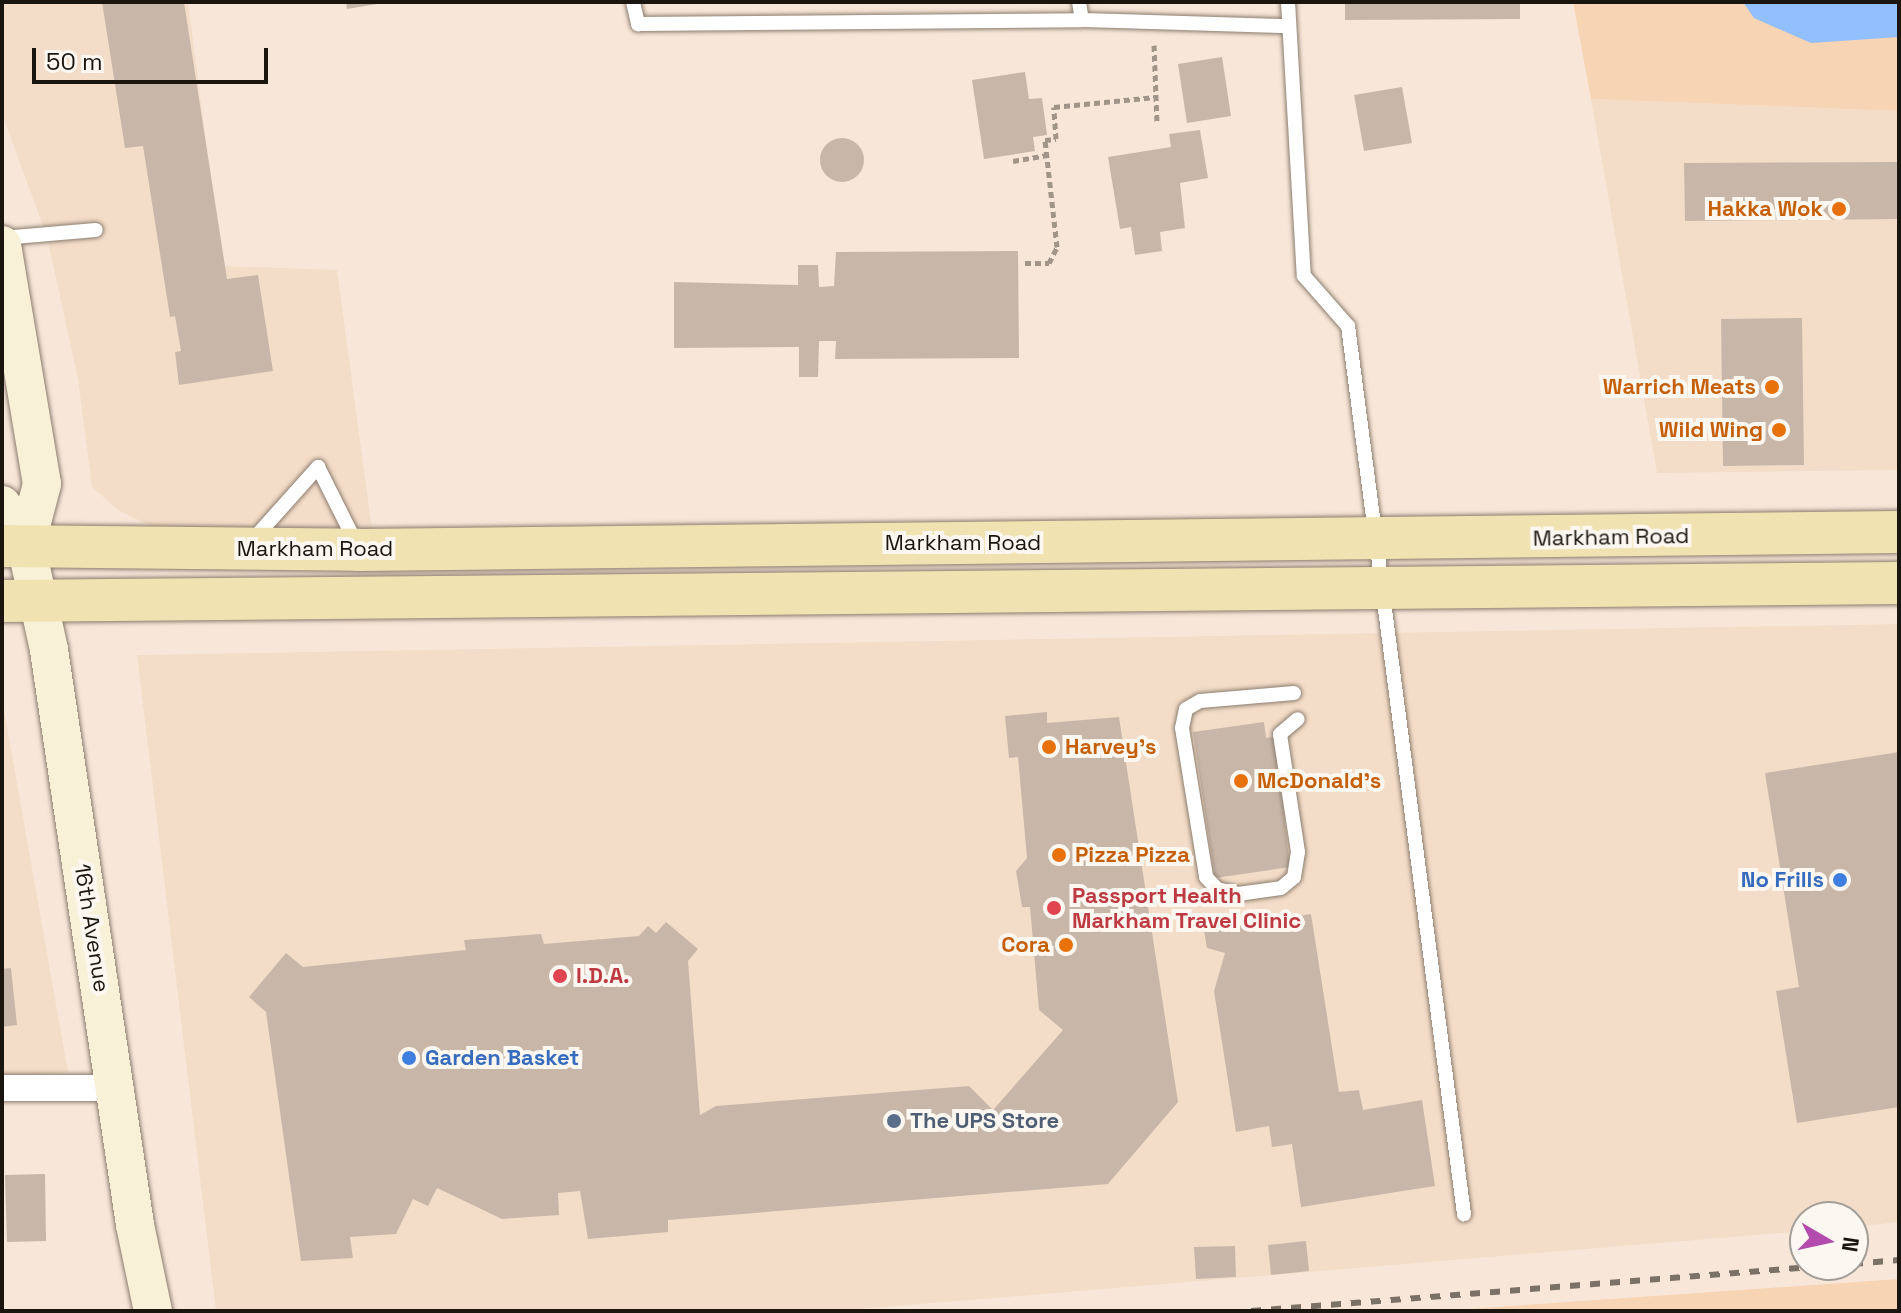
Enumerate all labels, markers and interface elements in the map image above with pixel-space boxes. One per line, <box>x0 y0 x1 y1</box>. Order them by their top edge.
scale bar <box>36 32 272 82</box>
text: 50 m <box>46 46 103 77</box>
place label: Hakka Wok <box>1707 196 1823 222</box>
marker: Hakka Wok <box>1830 200 1848 218</box>
place label: Warrich Meats <box>1603 374 1756 400</box>
marker: Warrich Meats <box>1763 378 1781 396</box>
place label: Wild Wing <box>1659 417 1763 443</box>
marker: Wild Wing <box>1770 421 1788 439</box>
street label: Markham Road <box>1533 522 1689 552</box>
street label: Markham Road <box>885 530 1041 556</box>
street label: Markham Road <box>237 536 393 562</box>
place label: Harvey's <box>1065 734 1157 760</box>
marker: Harvey's <box>1040 738 1058 756</box>
place label: McDonald's <box>1257 768 1381 794</box>
marker: McDonald's <box>1232 772 1250 790</box>
place label: Pizza Pizza <box>1075 842 1190 868</box>
marker: Pizza Pizza <box>1050 846 1068 864</box>
street label: 16th Avenue <box>69 862 115 994</box>
place label: No Frills <box>1741 867 1824 893</box>
marker: No Frills <box>1831 871 1849 889</box>
place label: Passport Health Markham Travel Clinic <box>1072 882 1302 934</box>
marker: Passport Health Markham Travel Clinic <box>1043 897 1065 919</box>
place label: Cora <box>1001 932 1050 958</box>
marker: Cora <box>1057 936 1075 954</box>
place label: I.D.A. <box>576 963 630 989</box>
marker: I.D.A. <box>551 967 569 985</box>
place label: Garden Basket <box>425 1045 579 1071</box>
marker: Garden Basket <box>400 1049 418 1067</box>
place label: The UPS Store <box>910 1108 1059 1134</box>
marker: The UPS Store <box>885 1112 903 1130</box>
north arrow <box>1789 1201 1869 1281</box>
text: N <box>1836 1235 1866 1254</box>

